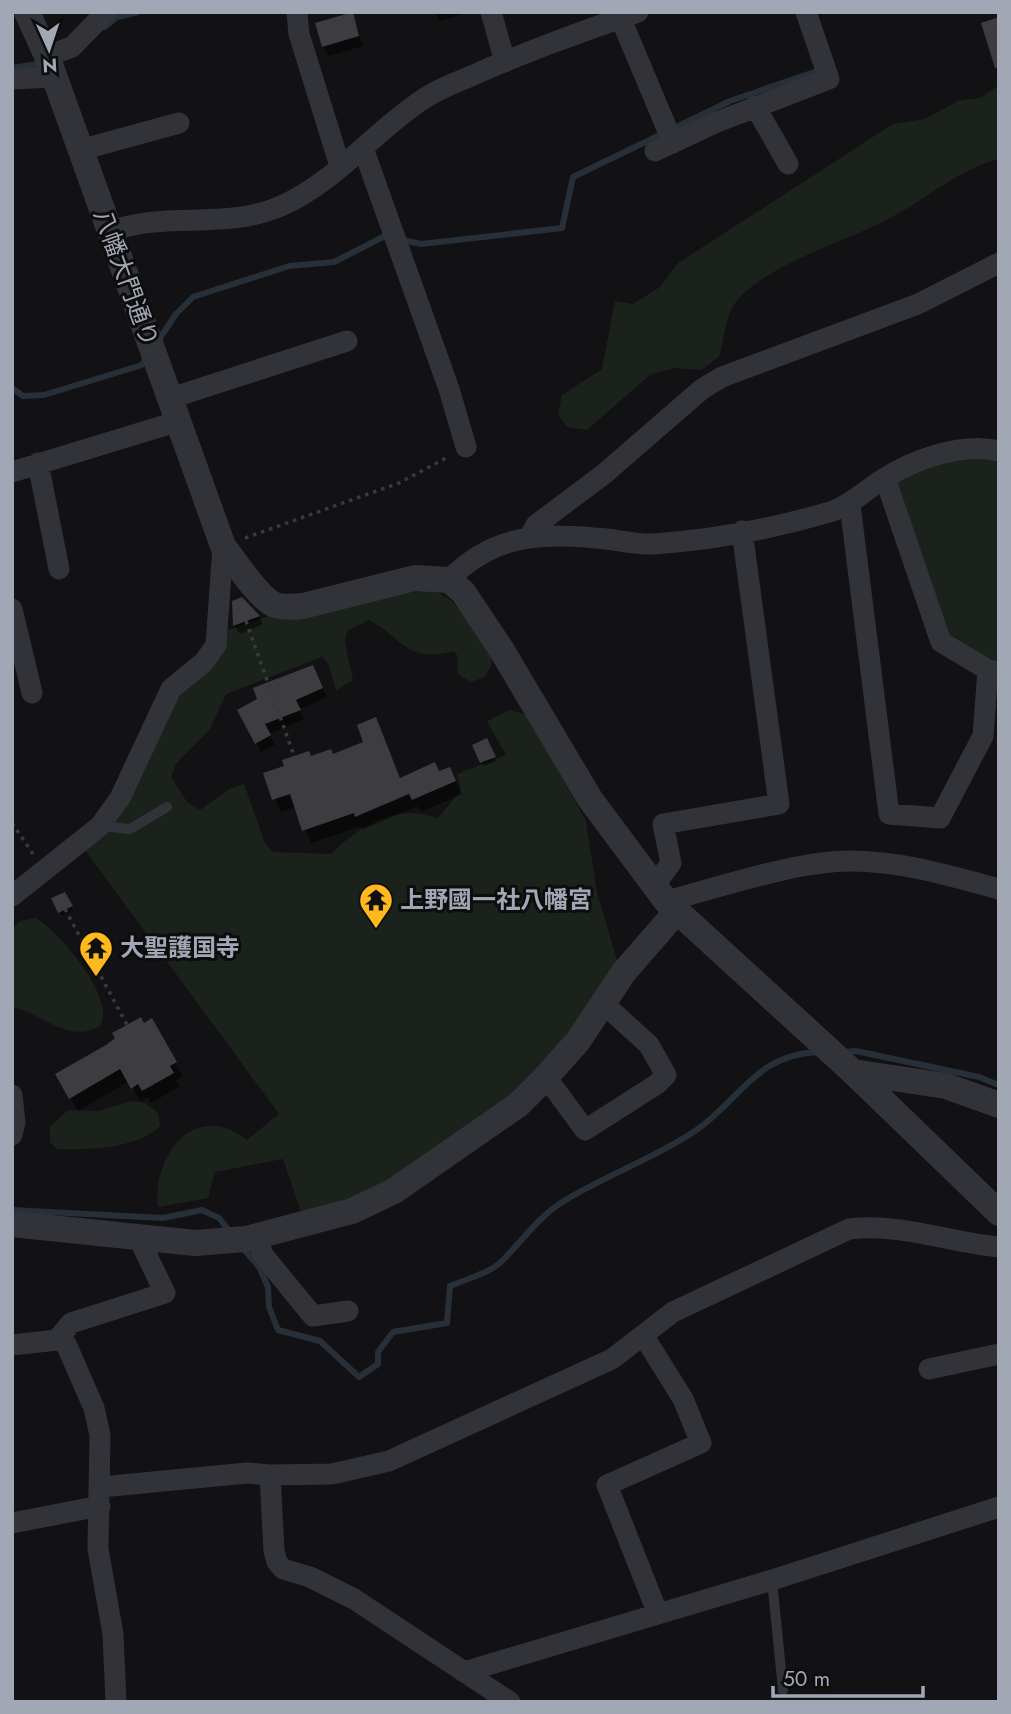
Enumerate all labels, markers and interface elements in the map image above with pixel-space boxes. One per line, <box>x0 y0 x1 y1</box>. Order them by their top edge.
north arrow <box>14 14 84 84</box>
text: N <box>42 52 58 79</box>
street label: 八幡大門通り <box>85 204 168 351</box>
temple icon: 上野國一社八幡宮 <box>357 881 395 930</box>
place label: 上野國一社八幡宮 <box>400 882 592 917</box>
temple icon: 大聖護国寺 <box>77 929 115 978</box>
place label: 大聖護国寺 <box>120 930 240 965</box>
scale bar <box>773 1654 923 1698</box>
text: 50 m <box>783 1664 830 1694</box>

